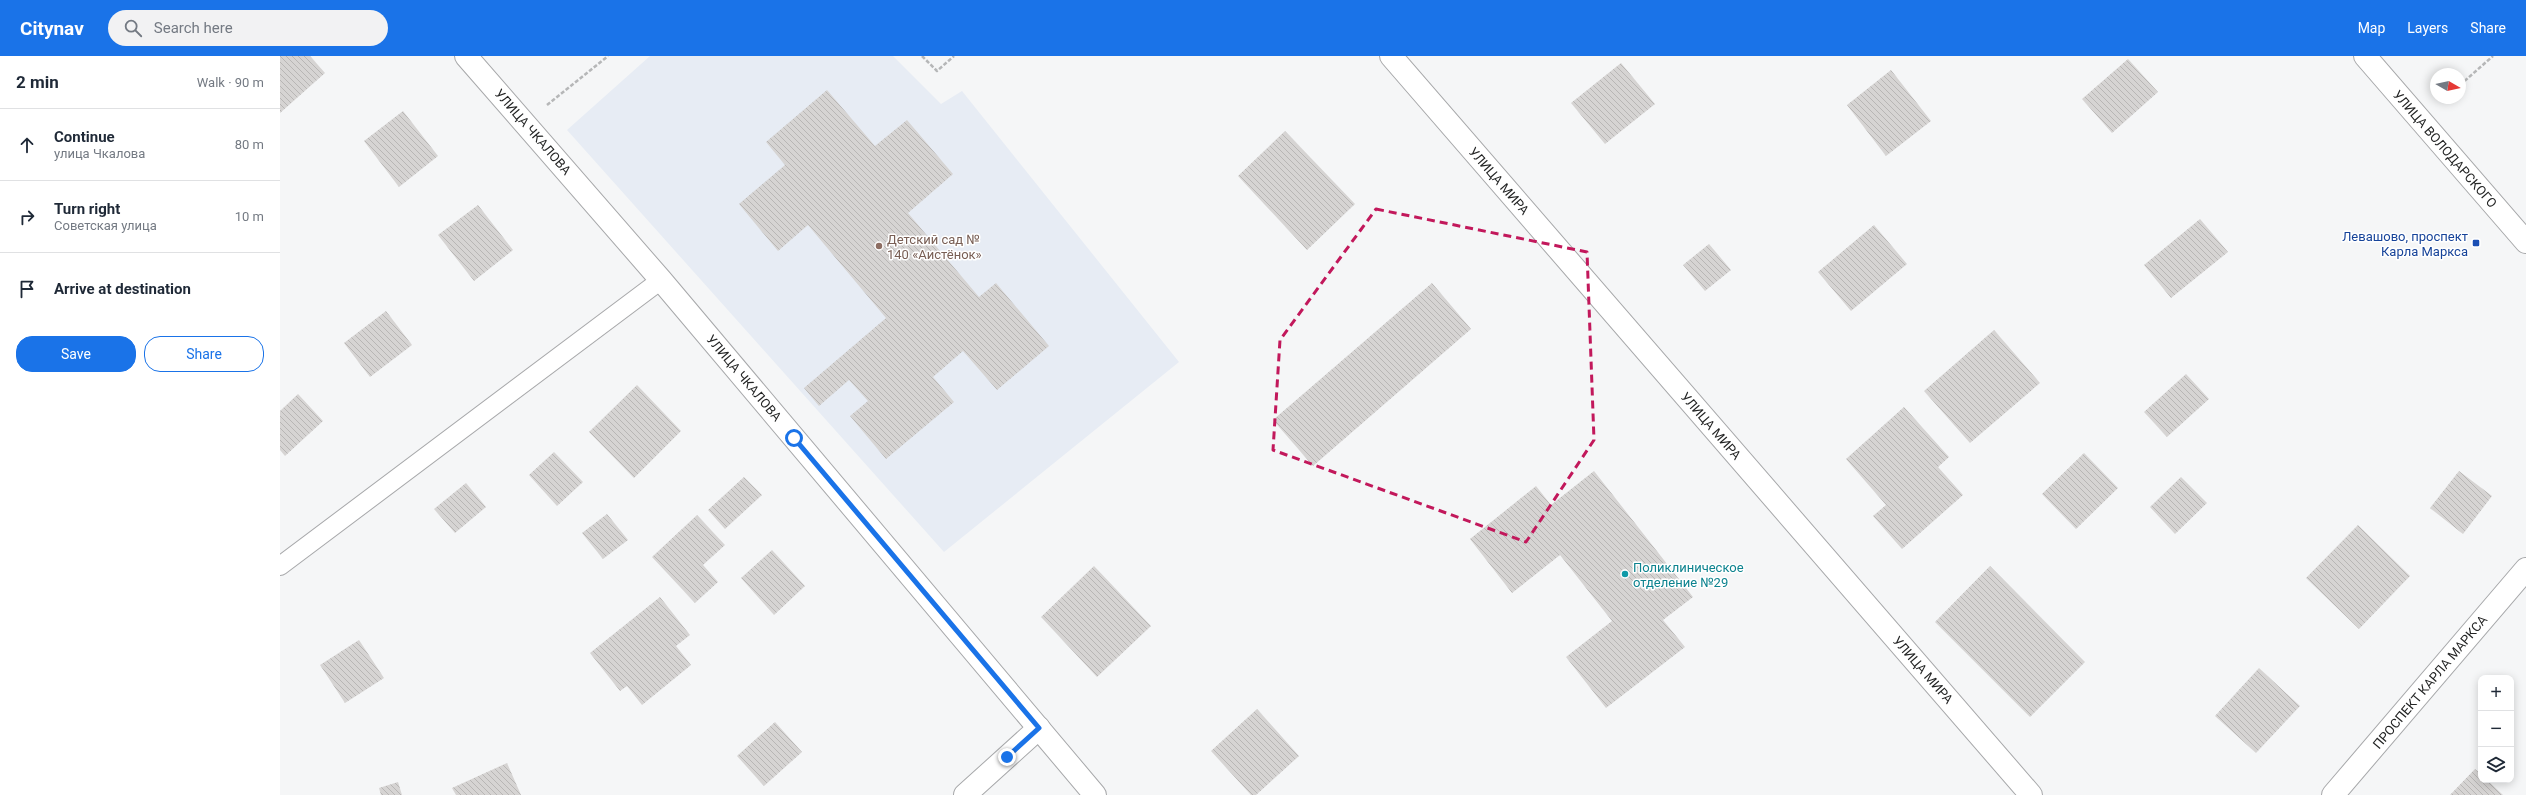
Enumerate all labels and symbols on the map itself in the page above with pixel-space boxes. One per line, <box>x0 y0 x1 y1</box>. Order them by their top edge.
north arrow <box>2430 68 2466 104</box>
street label: УЛИЦА ЧКАЛОВА <box>492 86 574 178</box>
street label: УЛИЦА ВОЛОДАРСКОГО <box>2390 87 2500 211</box>
street label: УЛИЦА МИРА <box>1466 144 1533 218</box>
place label: Левашово, проспект Карла Маркса <box>2342 229 2468 259</box>
place label: Детский сад № 140 «Аистёнок» <box>887 232 982 262</box>
marker: Левашово, проспект Карла Маркса <box>2471 238 2481 248</box>
marker: Детский сад № 140 «Аистёнок» <box>874 241 884 251</box>
street label: УЛИЦА ЧКАЛОВА <box>703 332 785 425</box>
street label: УЛИЦА МИРА <box>1678 389 1745 463</box>
route start <box>785 429 803 447</box>
place label: Поликлиническое отделение №29 <box>1633 560 1744 590</box>
marker: Поликлиническое отделение №29 <box>1620 569 1630 579</box>
street label: ПРОСПЕКТ КАРЛА МАРКСА <box>2370 612 2491 752</box>
street label: УЛИЦА МИРА <box>1890 633 1957 707</box>
route end <box>998 748 1016 766</box>

